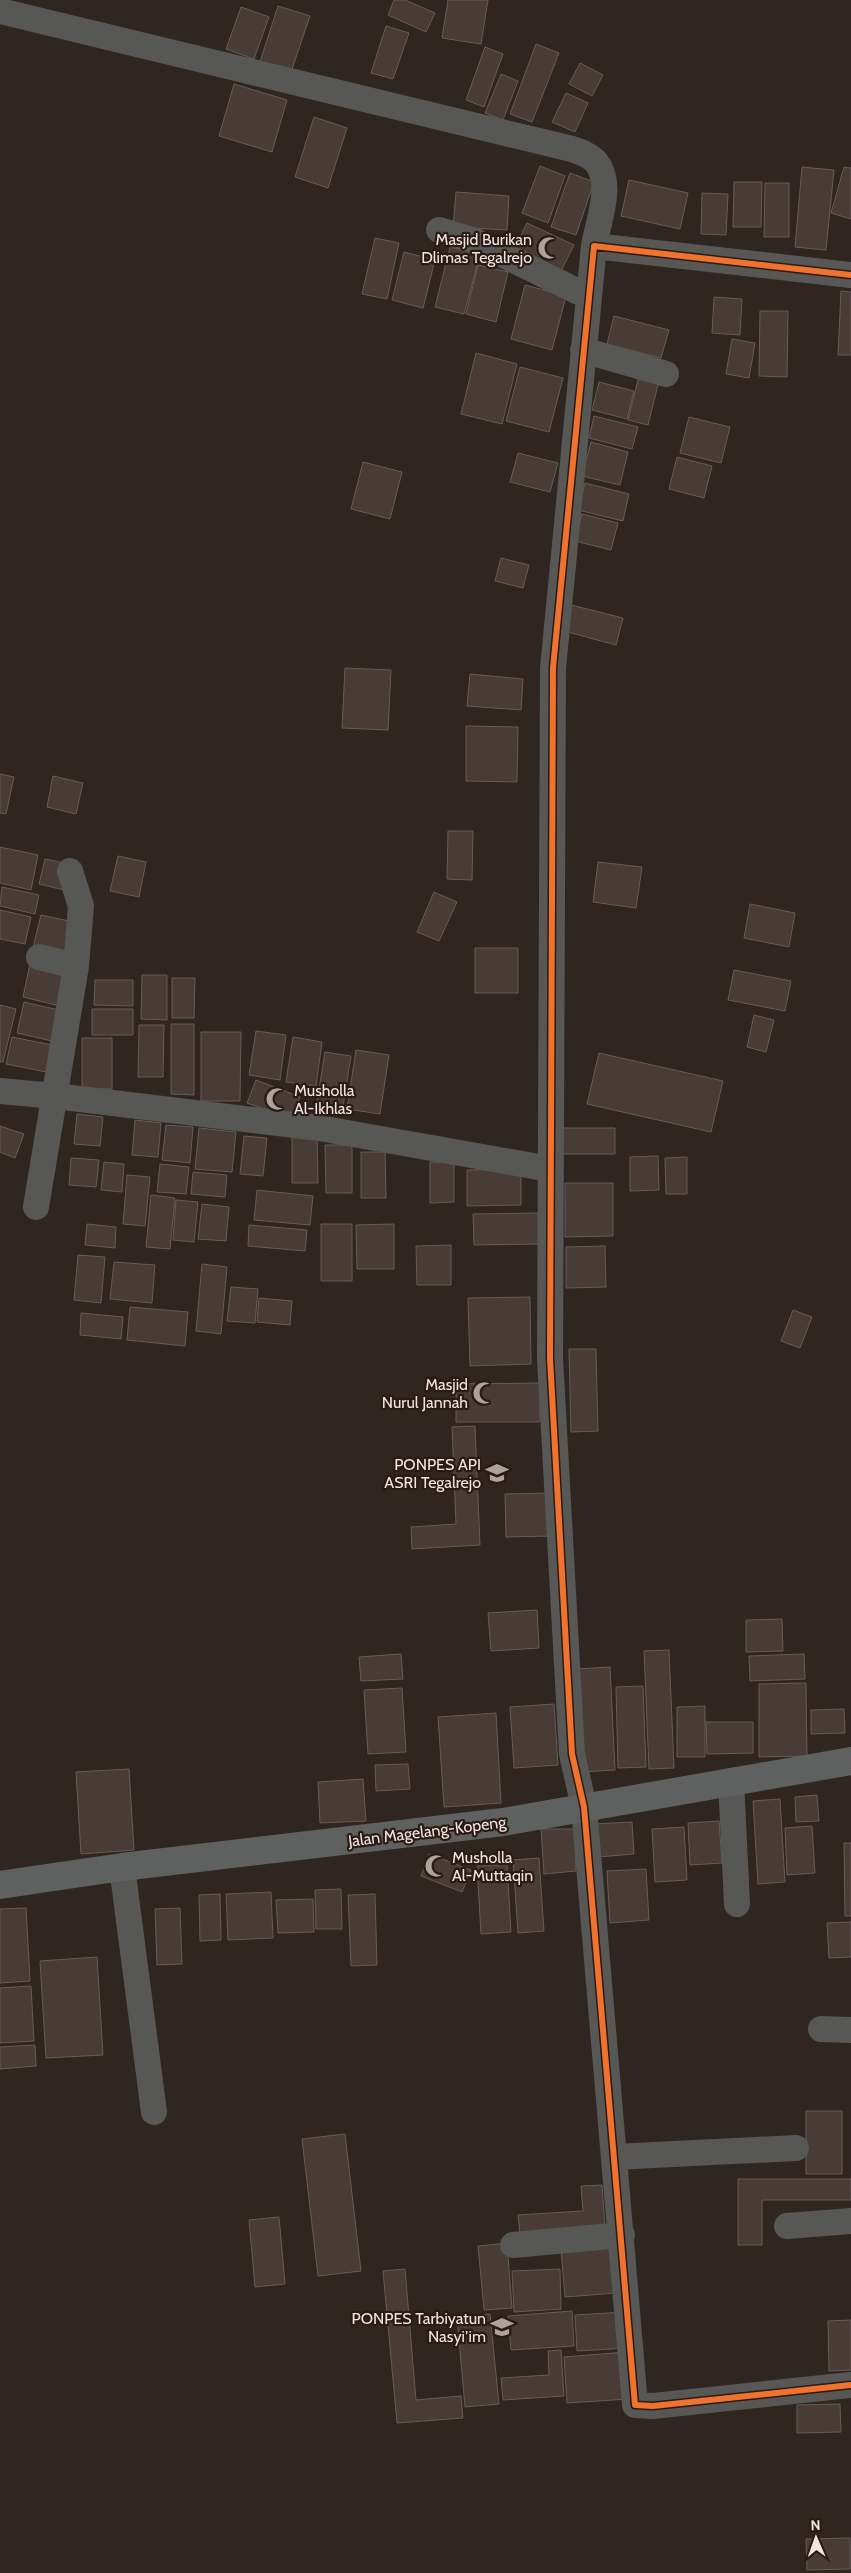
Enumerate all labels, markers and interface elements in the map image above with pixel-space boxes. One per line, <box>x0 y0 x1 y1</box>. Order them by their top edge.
place label: Masjid Burikan Dlimas Tegalrejo <box>421 230 532 267</box>
mosque icon: Masjid Burikan Dlimas Tegalrejo <box>536 235 562 261</box>
place label: Musholla Al-Ikhlas <box>294 1081 355 1118</box>
mosque icon: Musholla Al-Ikhlas <box>264 1086 290 1112</box>
place label: Masjid Nurul Jannah <box>382 1375 468 1412</box>
mosque icon: Masjid Nurul Jannah <box>471 1380 497 1406</box>
place label: PONPES API ASRI Tegalrejo <box>384 1455 481 1492</box>
school or university icon: PONPES API ASRI Tegalrejo <box>484 1460 510 1486</box>
street label: Jalan Magelang-Kopeng <box>346 1812 508 1851</box>
place label: Musholla Al-Muttaqin <box>452 1848 533 1885</box>
mosque icon: Musholla Al-Muttaqin <box>423 1853 449 1879</box>
place label: PONPES Tarbiyatun Nasyi'im <box>352 2309 486 2346</box>
school or university icon: PONPES Tarbiyatun Nasyi'im <box>489 2314 515 2340</box>
north arrow <box>791 2513 841 2563</box>
text: N <box>810 2516 821 2534</box>

